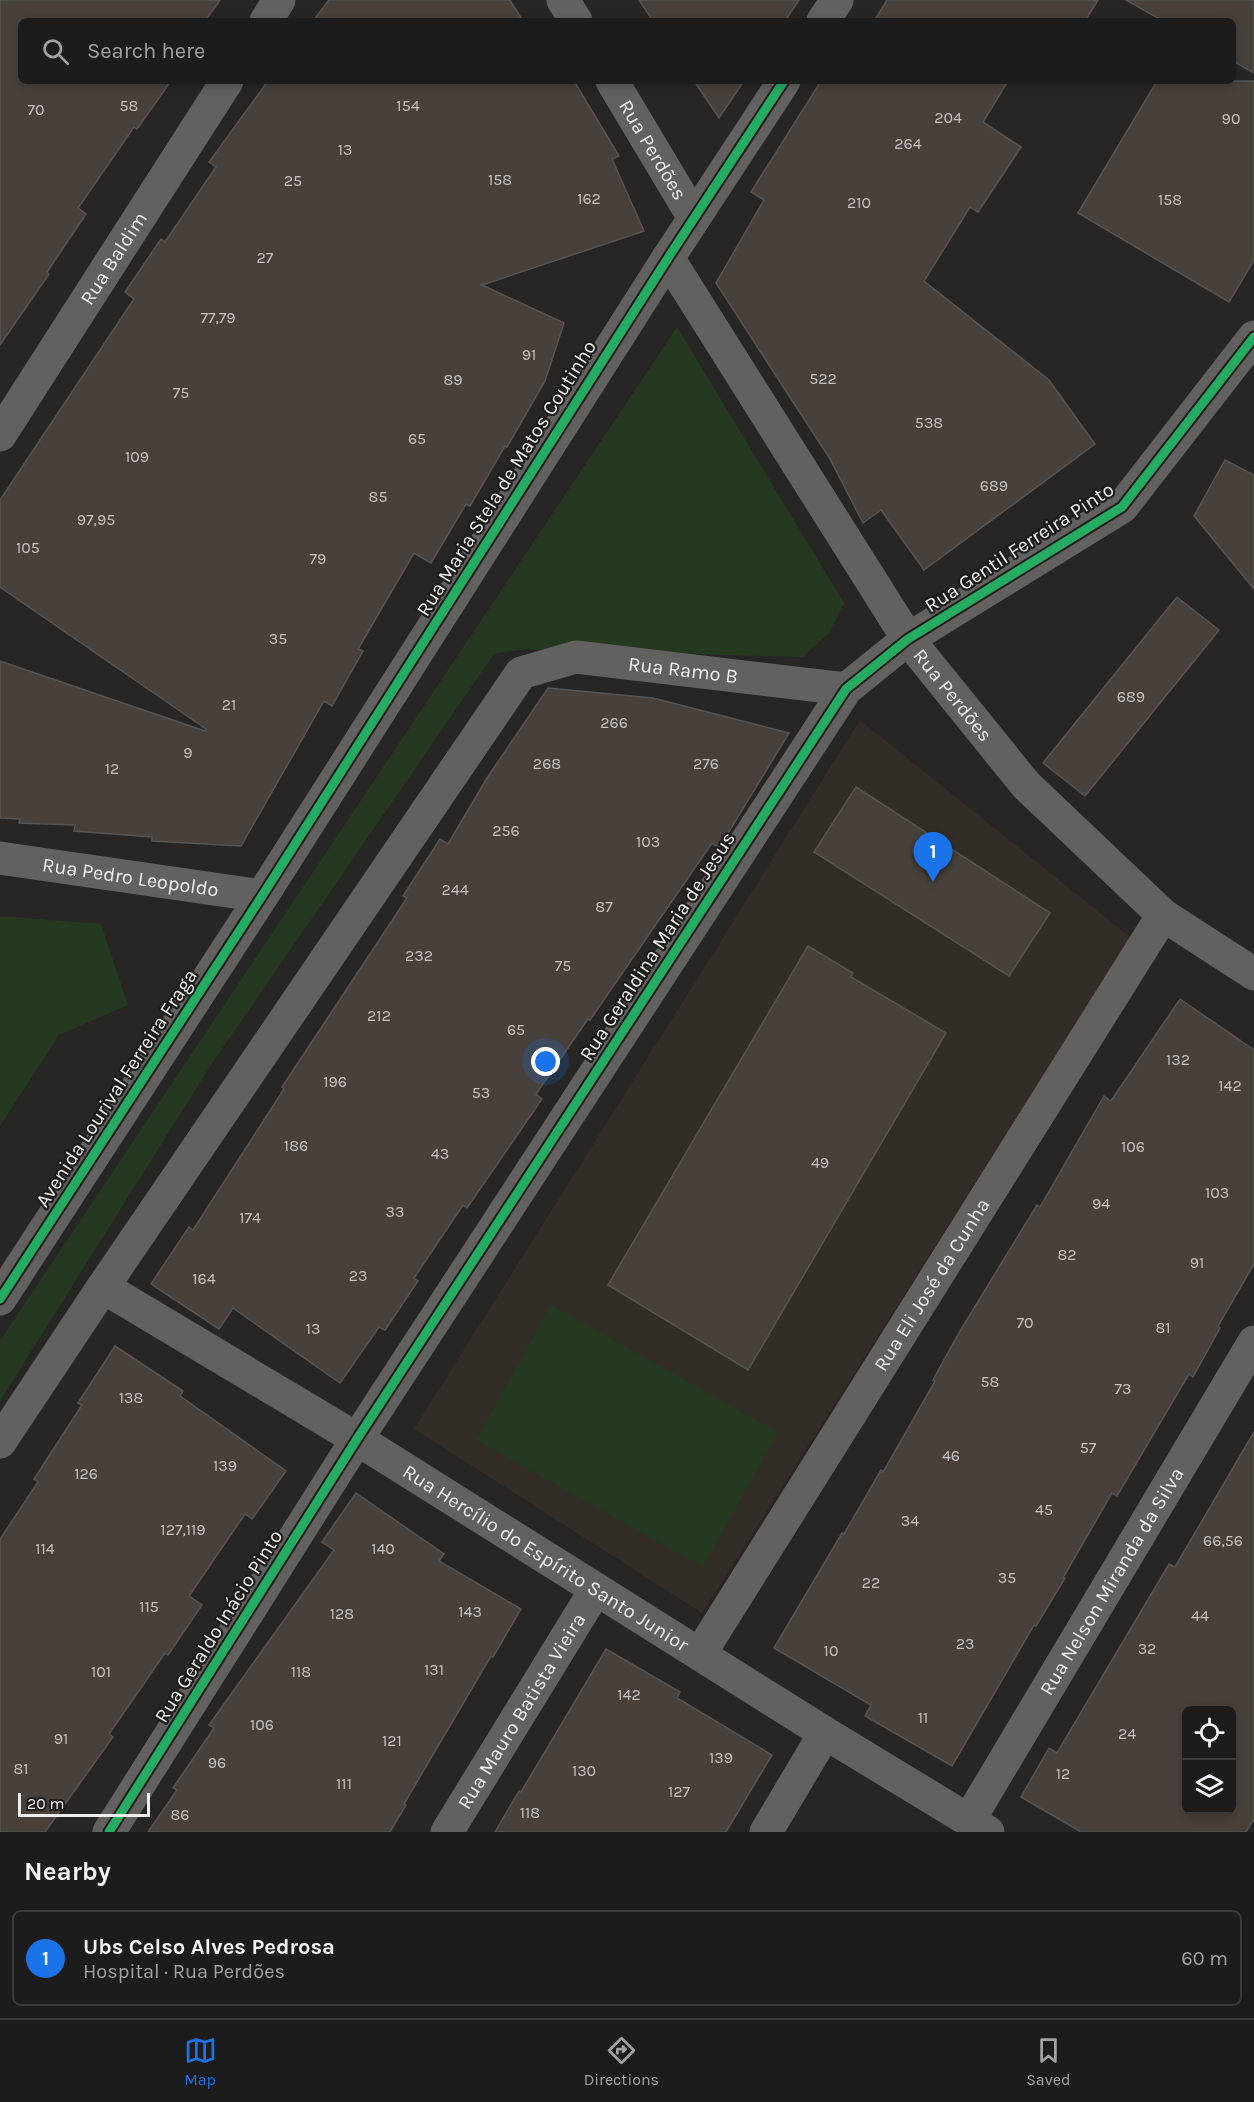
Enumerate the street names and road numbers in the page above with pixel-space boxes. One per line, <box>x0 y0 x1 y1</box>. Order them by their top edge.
street label: Rua Perdões <box>614 96 691 204</box>
street label: Rua Baldim <box>76 208 152 309</box>
street label: Rua Maria Stela de Matos Coutinho <box>412 336 601 620</box>
street label: Rua Gentil Ferreira Pinto <box>921 478 1118 617</box>
street label: Rua Perdões <box>908 644 997 746</box>
street label: Rua Ramo B <box>627 652 739 688</box>
street label: Rua Geraldina Maria de Jesus <box>575 828 740 1065</box>
street label: Rua Pedro Leopoldo <box>41 853 220 902</box>
street label: Avenida Lourival Ferreira Fraga <box>31 965 202 1211</box>
street label: Rua Eli José da Cunha <box>869 1194 995 1375</box>
street label: Rua Hercílio do Espírito Santo Junior <box>399 1460 693 1657</box>
street label: Rua Nelson Miranda da Silva <box>1035 1463 1189 1700</box>
street label: Rua Geraldo Inácio Pinto <box>150 1526 287 1727</box>
street label: Rua Mauro Batista Vieira <box>453 1609 590 1813</box>

